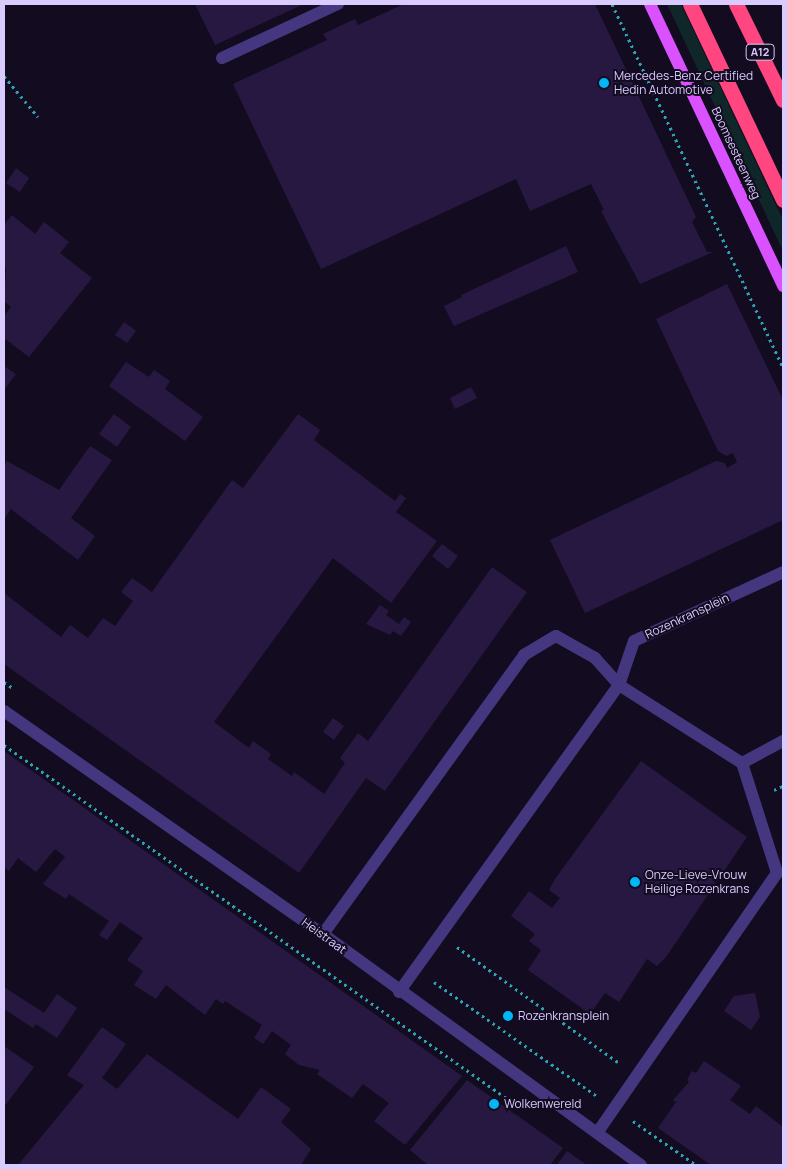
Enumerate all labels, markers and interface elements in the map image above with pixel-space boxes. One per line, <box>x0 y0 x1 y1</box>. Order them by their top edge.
road number: A12 <box>745 44 775 61</box>
place label: Mercedes-Benz Certified Hedin Automotive <box>614 69 753 97</box>
marker: Mercedes-Benz Certified Hedin Automotive <box>598 77 610 89</box>
street label: Boomsesteenweg <box>708 105 764 201</box>
street label: Rozenkransplein <box>643 590 731 642</box>
place label: Onze-Lieve-Vrouw Heilige Rozenkrans <box>645 868 750 896</box>
marker: Onze-Lieve-Vrouw Heilige Rozenkrans <box>629 876 641 888</box>
street label: Heistraat <box>299 915 349 957</box>
place label: Rozenkransplein <box>518 1009 609 1023</box>
marker: Rozenkransplein <box>502 1010 514 1022</box>
place label: Wolkenwereld <box>504 1097 581 1111</box>
marker: Wolkenwereld <box>488 1098 500 1110</box>

